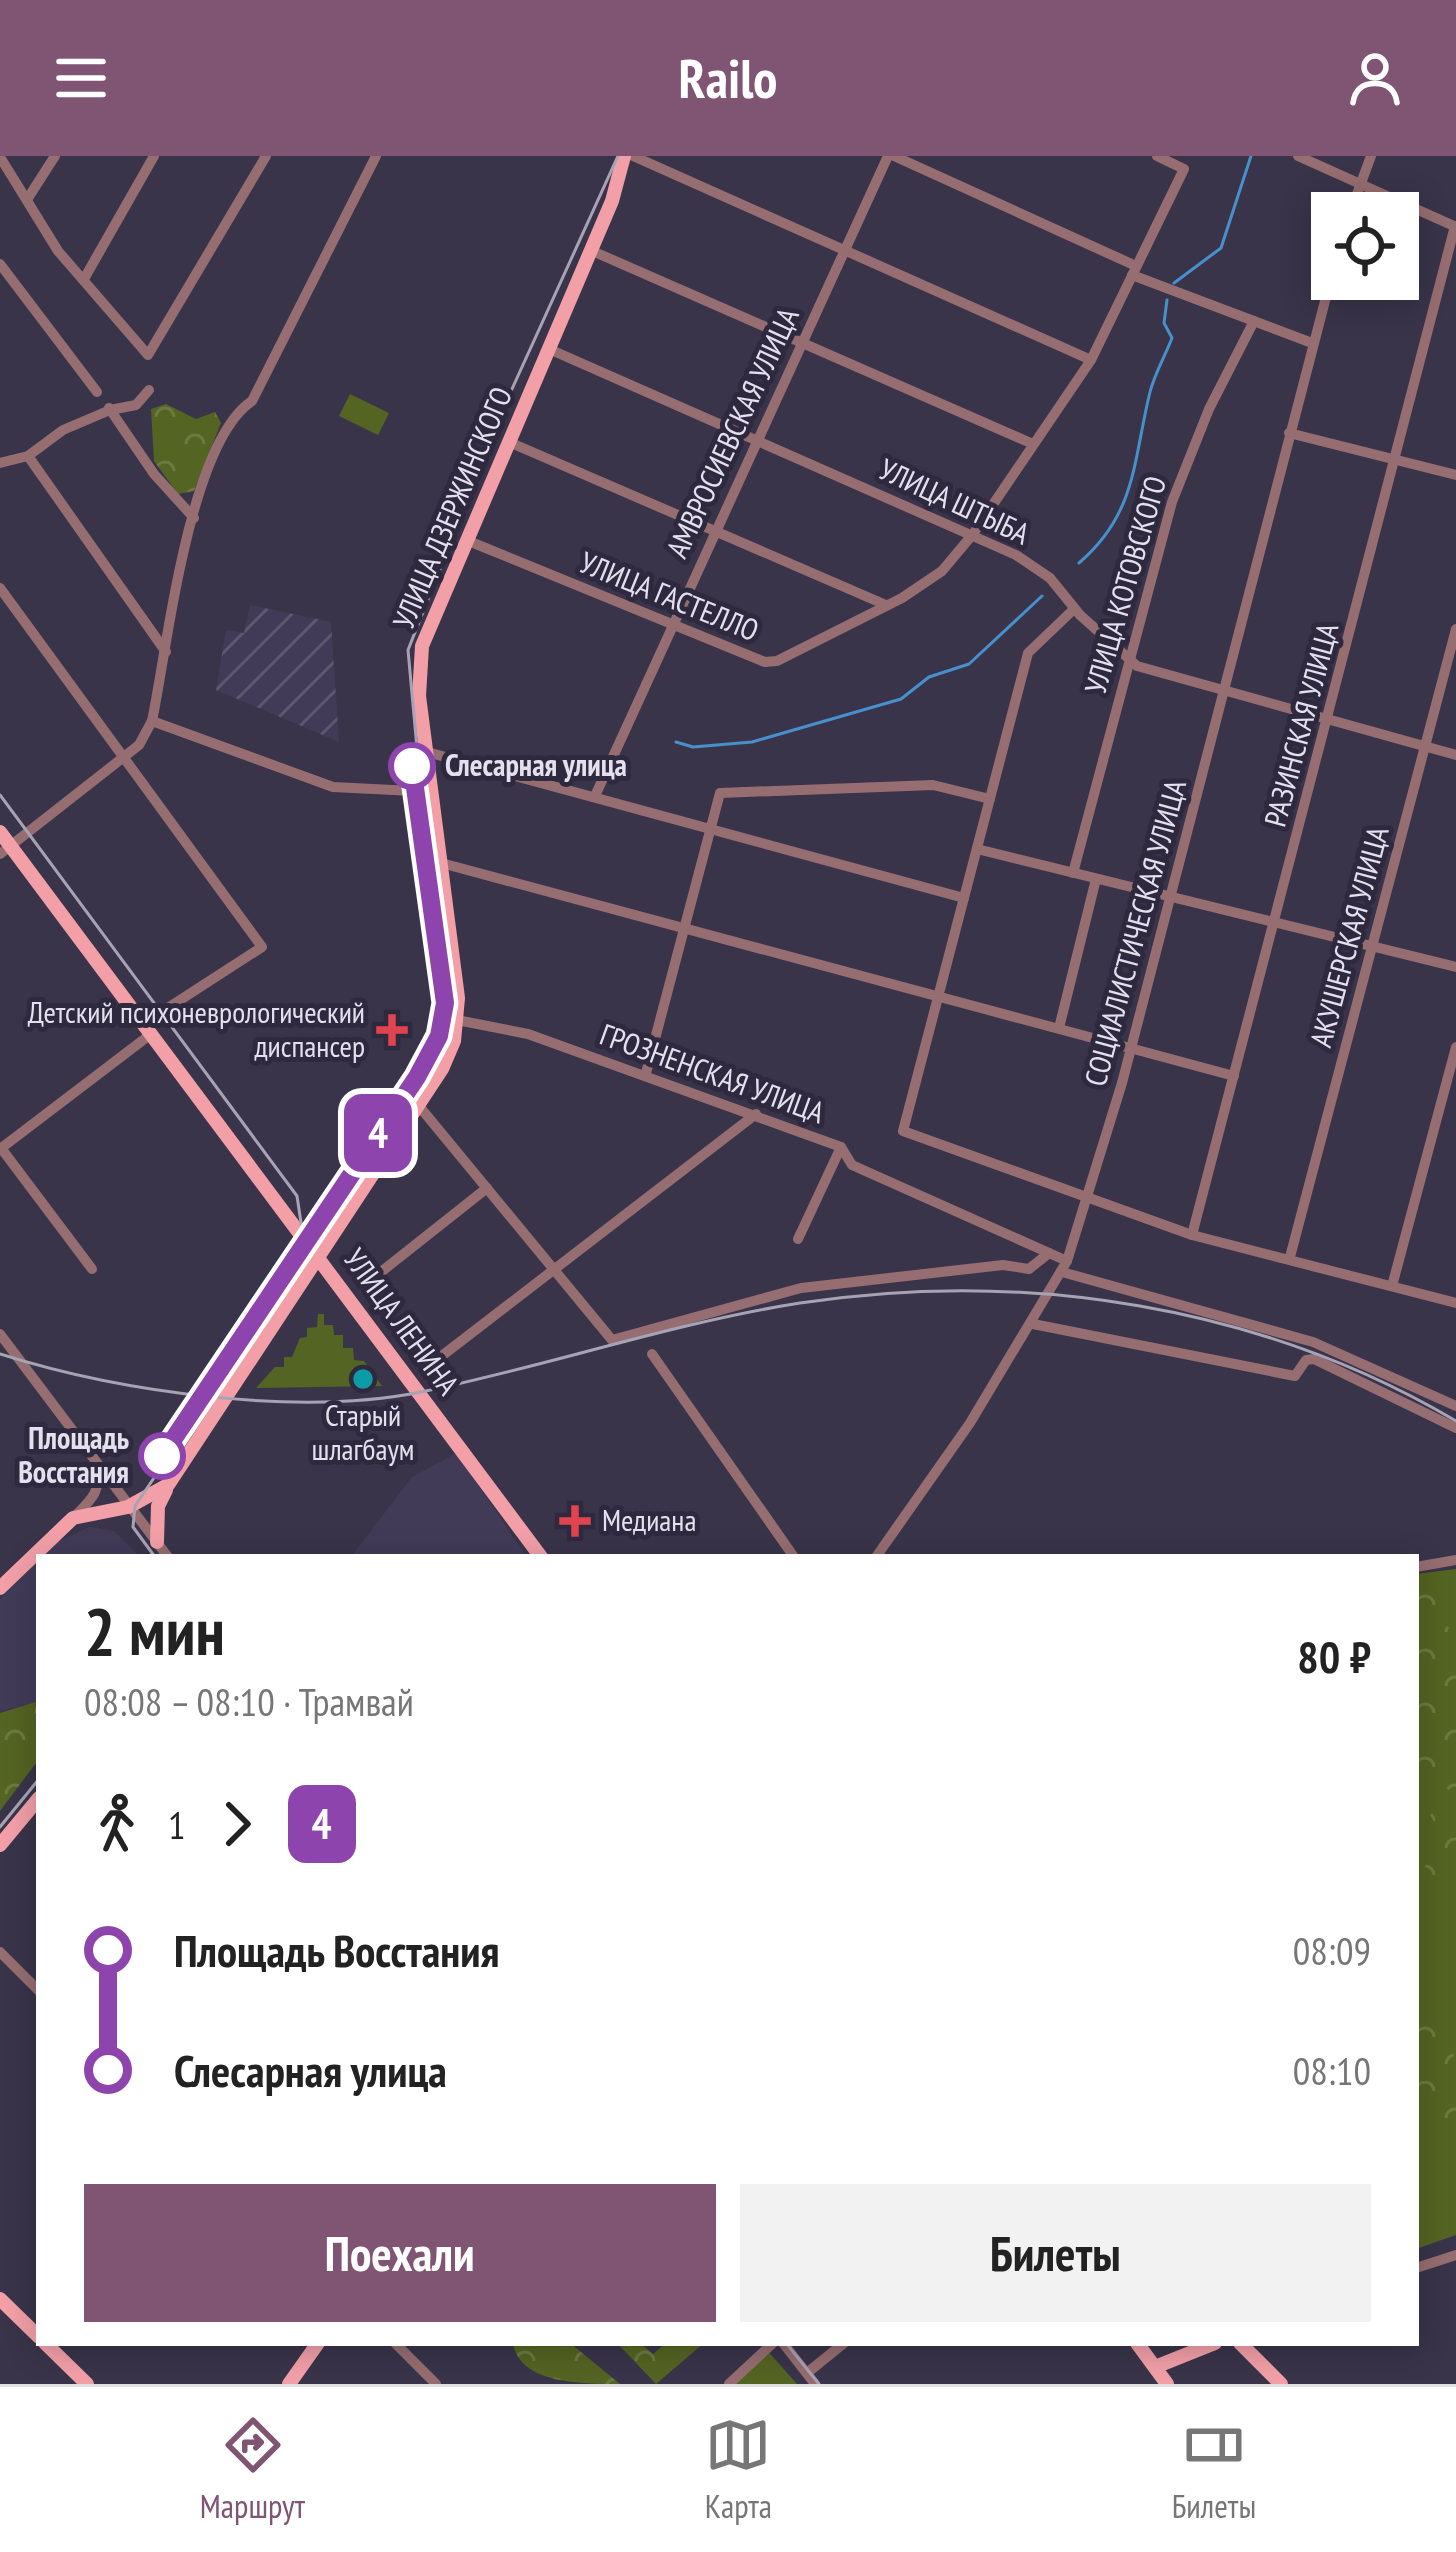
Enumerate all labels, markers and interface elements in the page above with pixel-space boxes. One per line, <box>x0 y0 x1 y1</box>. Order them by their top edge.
text: Railo <box>679 43 777 113</box>
icon: menu <box>48 45 114 111</box>
icon: person <box>1342 45 1408 111</box>
map controls <box>1311 192 1419 300</box>
button: locate <box>1311 192 1419 300</box>
street label: АМВРОСИЕВСКАЯ УЛИЦА <box>657 300 807 564</box>
street label: УЛИЦА ДЗЕРЖИНСКОГО <box>383 381 520 634</box>
street label: УЛИЦА ШТЫБА <box>873 449 1037 553</box>
street label: УЛИЦА КОТОВСКОГО <box>1075 471 1174 698</box>
street label: УЛИЦА ГАСТЕЛЛО <box>575 542 765 649</box>
street label: РАЗИНСКАЯ УЛИЦА <box>1255 618 1347 831</box>
marker: Слесарная улица <box>390 744 434 788</box>
place label: Слесарная улица <box>445 745 627 784</box>
street label: СОЦИАЛИСТИЧЕСКАЯ УЛИЦА <box>1075 774 1194 1090</box>
street label: АКУШЕРСКАЯ УЛИЦА <box>1300 821 1397 1051</box>
place label: Детский психоневрологический диспансер <box>28 992 365 1065</box>
marker: Детский психоневрологический диспансер <box>376 1014 408 1046</box>
street label: ГРОЗНЕНСКАЯ УЛИЦА <box>595 1014 831 1132</box>
line badge: 4 <box>339 1094 417 1172</box>
text: 4 <box>368 1105 388 1160</box>
street label: УЛИЦА ЛЕНИНА <box>336 1240 469 1403</box>
marker: Старый шлагбаум <box>350 1366 376 1392</box>
place label: Старый шлагбаум <box>312 1395 414 1468</box>
place label: Площадь Восстания <box>18 1418 129 1491</box>
marker: Площадь Восстания <box>140 1434 184 1478</box>
place label: Медиана <box>602 1500 696 1539</box>
marker: Медиана <box>559 1505 591 1537</box>
text: 2 мин <box>84 1588 225 1673</box>
text: 80 ₽ <box>1297 1627 1371 1685</box>
text: 08:08 – 08:10 · Трамвай <box>84 1676 414 1727</box>
icon: walk <box>84 1791 150 1857</box>
icon: forward <box>204 1791 270 1857</box>
text: 4 <box>312 1796 332 1851</box>
text: 1 <box>168 1799 186 1850</box>
text: Площадь Восстания <box>174 1921 499 1979</box>
text: 08:09 <box>1293 1925 1371 1976</box>
text: Слесарная улица <box>174 2041 447 2099</box>
text: 08:10 <box>1293 2045 1371 2096</box>
button: Поехали <box>84 2184 716 2322</box>
button: Билеты <box>740 2184 1371 2322</box>
tab: Маршрут <box>200 2412 305 2527</box>
tab: Карта <box>705 2412 772 2527</box>
tab: Билеты <box>1172 2412 1256 2527</box>

